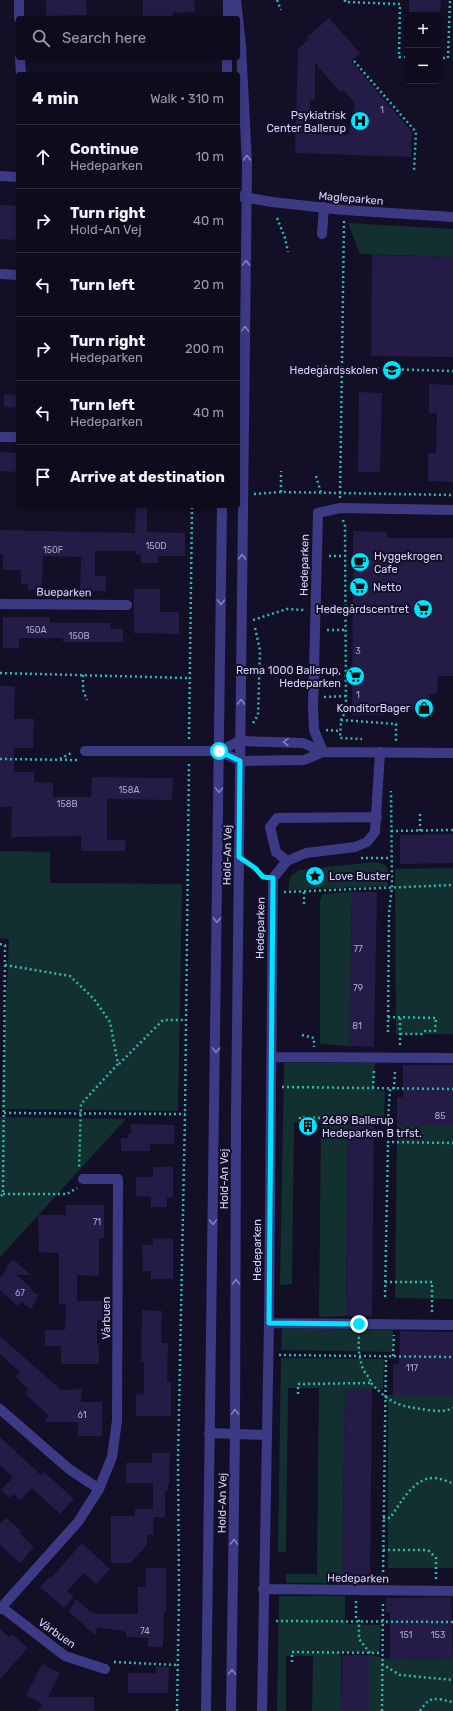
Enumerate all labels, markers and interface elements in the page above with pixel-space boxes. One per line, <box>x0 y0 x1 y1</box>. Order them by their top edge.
map controls <box>405 12 441 84</box>
button: + <box>405 12 441 48</box>
search box <box>16 16 240 60</box>
icon: search <box>30 27 52 49</box>
text: Search here <box>62 29 146 47</box>
button: − <box>405 48 441 84</box>
text: 4 min <box>32 88 79 108</box>
text: Walk · 310 m <box>150 91 224 106</box>
house number: 1 <box>380 105 384 115</box>
place label: Psykiatrisk Center Ballerup <box>267 109 346 135</box>
hospital icon: Psykiatrisk Center Ballerup <box>349 110 371 132</box>
text: Continue <box>70 140 139 158</box>
icon: ahead <box>32 146 54 168</box>
text: 10 m <box>195 149 224 164</box>
one-way arrow <box>243 155 251 161</box>
text: Hedeparken <box>70 158 143 173</box>
street label: Magleparken <box>318 189 384 208</box>
text: Turn right <box>70 204 145 222</box>
icon: right <box>32 210 54 232</box>
text: 40 m <box>193 213 224 228</box>
text: Hold-An Vej <box>70 222 141 237</box>
one-way arrow <box>242 260 250 266</box>
icon: left <box>32 274 54 296</box>
text: Turn left <box>70 276 135 294</box>
text: 20 m <box>193 277 224 292</box>
one-way arrow <box>241 326 250 332</box>
text: Turn right <box>70 332 145 350</box>
icon: right <box>32 338 54 360</box>
text: 200 m <box>185 341 224 356</box>
text: Hedeparken <box>70 350 143 365</box>
school or university icon: Hedegårdsskolen <box>381 359 403 381</box>
place label: Hedegårdsskolen <box>290 364 378 377</box>
text: Turn left <box>70 396 135 414</box>
icon: left <box>32 402 54 424</box>
text: 40 m <box>193 405 224 420</box>
text: Hedeparken <box>70 414 143 429</box>
icon: arrive <box>32 466 54 488</box>
text: Arrive at destination <box>70 468 225 486</box>
street label: Hedeparken <box>297 534 312 596</box>
house number: 150D <box>145 541 167 551</box>
house number: 150F <box>43 545 63 555</box>
place label: Hyggekrogen Cafe <box>374 550 442 576</box>
cafe icon: Hyggekrogen Cafe <box>349 551 371 573</box>
one-way arrow <box>238 554 246 560</box>
supermarket icon: Netto <box>348 576 370 598</box>
place label: Netto <box>373 581 402 594</box>
street label: Bueparken <box>36 586 92 599</box>
supermarket icon: Hedegårdscentret <box>412 598 434 620</box>
one-way arrow <box>217 599 225 605</box>
place label: Hedegårdscentret <box>316 603 410 616</box>
house number: 150A <box>26 625 46 635</box>
house number: 150B <box>69 631 89 641</box>
house number: 3 <box>355 646 361 656</box>
place label: Rema 1000 Ballerup, Hedeparken <box>236 664 341 690</box>
supermarket icon: Rema 1000 Ballerup, Hedeparken <box>344 665 366 687</box>
house number: 1 <box>356 690 360 700</box>
shop icon: KonditorBager <box>413 697 435 719</box>
one-way arrow <box>236 699 245 705</box>
place label: KonditorBager <box>336 702 411 715</box>
one-way arrow <box>283 738 289 746</box>
route start <box>210 742 228 760</box>
house number: 158A <box>119 785 139 795</box>
one-way arrow <box>215 787 223 793</box>
house number: 158B <box>57 799 77 809</box>
street label: Hold-An Vej <box>220 824 235 885</box>
place icon: Love Buster <box>304 865 326 887</box>
place label: Love Buster <box>329 870 391 883</box>
street label: Hedeparken <box>253 897 268 959</box>
one-way arrow <box>213 917 221 923</box>
house number: 77 <box>353 944 363 954</box>
house number: 79 <box>353 983 363 993</box>
house number: 81 <box>352 1021 362 1031</box>
one-way arrow <box>212 1047 220 1053</box>
house number: 85 <box>434 1111 446 1121</box>
place label: 2689 Ballerup Hedeparken B trfst. <box>322 1114 422 1140</box>
building icon: 2689 Ballerup Hedeparken B trfst. <box>297 1115 319 1137</box>
street label: Hold-An Vej <box>218 1149 231 1209</box>
house number: 71 <box>93 1217 101 1227</box>
one-way arrow <box>209 1219 217 1225</box>
street label: Hedeparken <box>251 1219 264 1281</box>
one-way arrow <box>232 1279 240 1285</box>
house number: 67 <box>15 1288 25 1298</box>
street label: Vårbuen <box>100 1297 113 1339</box>
route end <box>350 1315 368 1333</box>
house number: 117 <box>406 1363 419 1373</box>
one-way arrow <box>231 1409 239 1415</box>
house number: 61 <box>77 1410 87 1420</box>
street label: Hold-An Vej <box>215 1472 230 1533</box>
one-way arrow <box>230 1539 238 1545</box>
street label: Hedeparken <box>327 1571 389 1586</box>
street label: Vårbuen <box>35 1616 78 1651</box>
house number: 74 <box>140 1626 150 1636</box>
house number: 151 <box>400 1630 413 1640</box>
house number: 153 <box>431 1630 445 1640</box>
one-way arrow <box>228 1669 236 1675</box>

